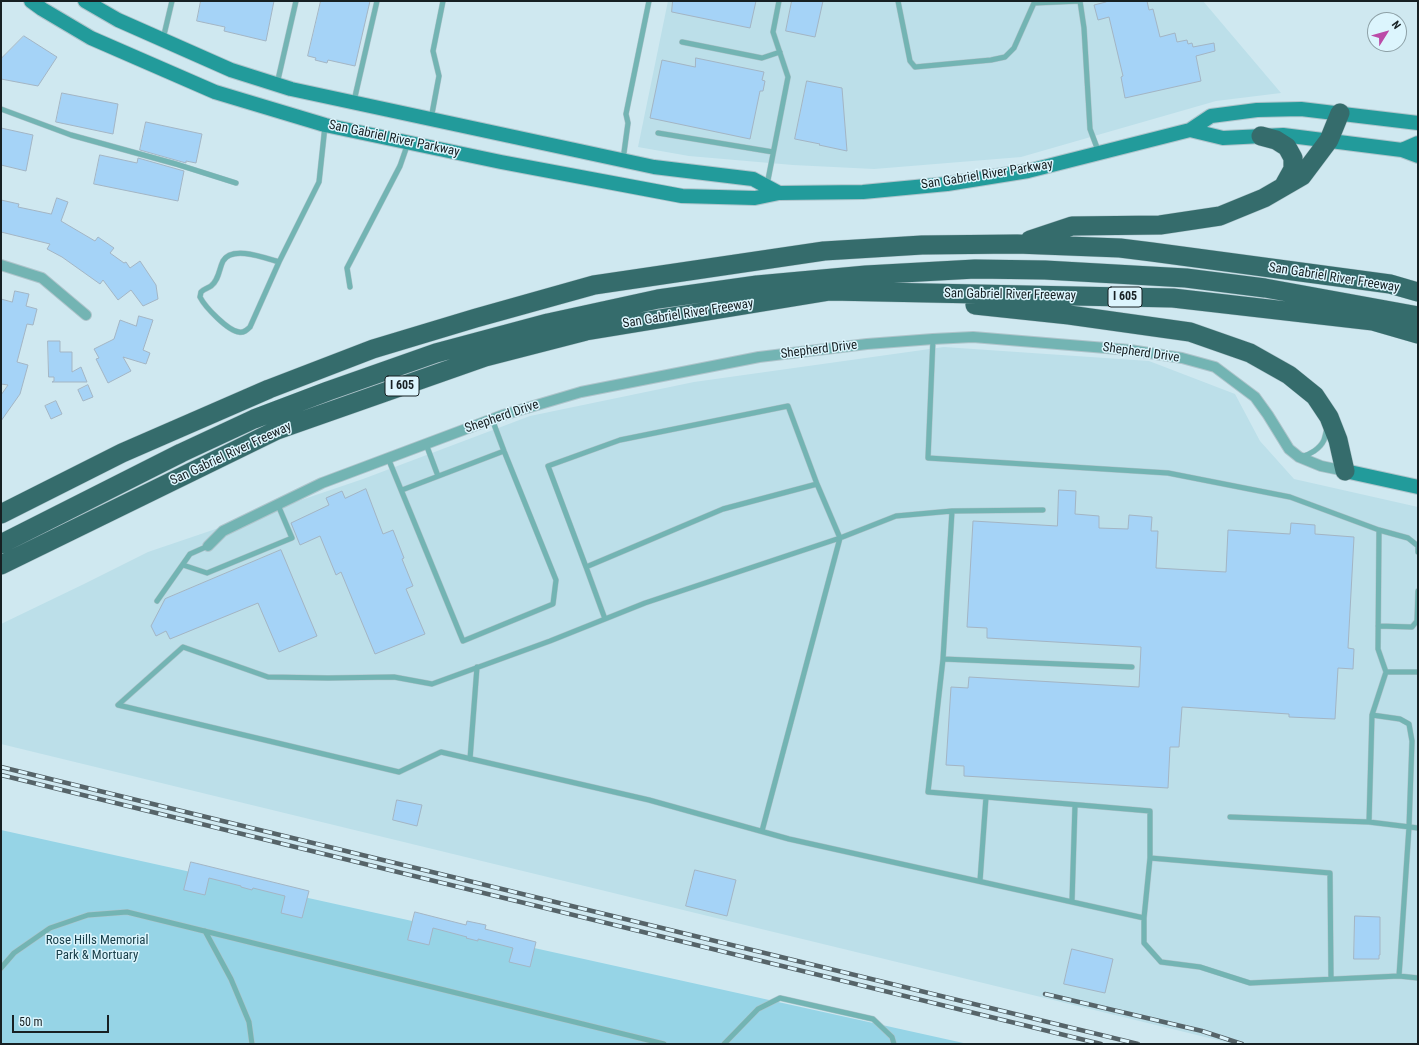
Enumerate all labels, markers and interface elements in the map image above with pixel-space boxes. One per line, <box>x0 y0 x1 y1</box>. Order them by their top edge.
north arrow <box>1367 12 1407 52</box>
text: N <box>1389 18 1403 32</box>
street label: San Gabriel River Parkway <box>327 118 461 160</box>
street label: San Gabriel River Parkway <box>920 157 1054 193</box>
street label: San Gabriel River Freeway <box>1268 260 1400 296</box>
street label: San Gabriel River Freeway <box>944 286 1076 304</box>
road number: I 605 <box>1108 287 1142 307</box>
street label: San Gabriel River Freeway <box>622 296 754 332</box>
street label: Shepherd Drive <box>780 338 858 362</box>
street label: Shepherd Drive <box>1102 340 1180 366</box>
road number: I 605 <box>385 376 419 396</box>
street label: Shepherd Drive <box>463 397 541 437</box>
street label: San Gabriel River Freeway <box>168 419 294 489</box>
park label: Rose Hills Memorial Park & Mortuary <box>46 933 148 964</box>
scale bar <box>14 1007 111 1033</box>
text: 50 m <box>19 1015 43 1029</box>

